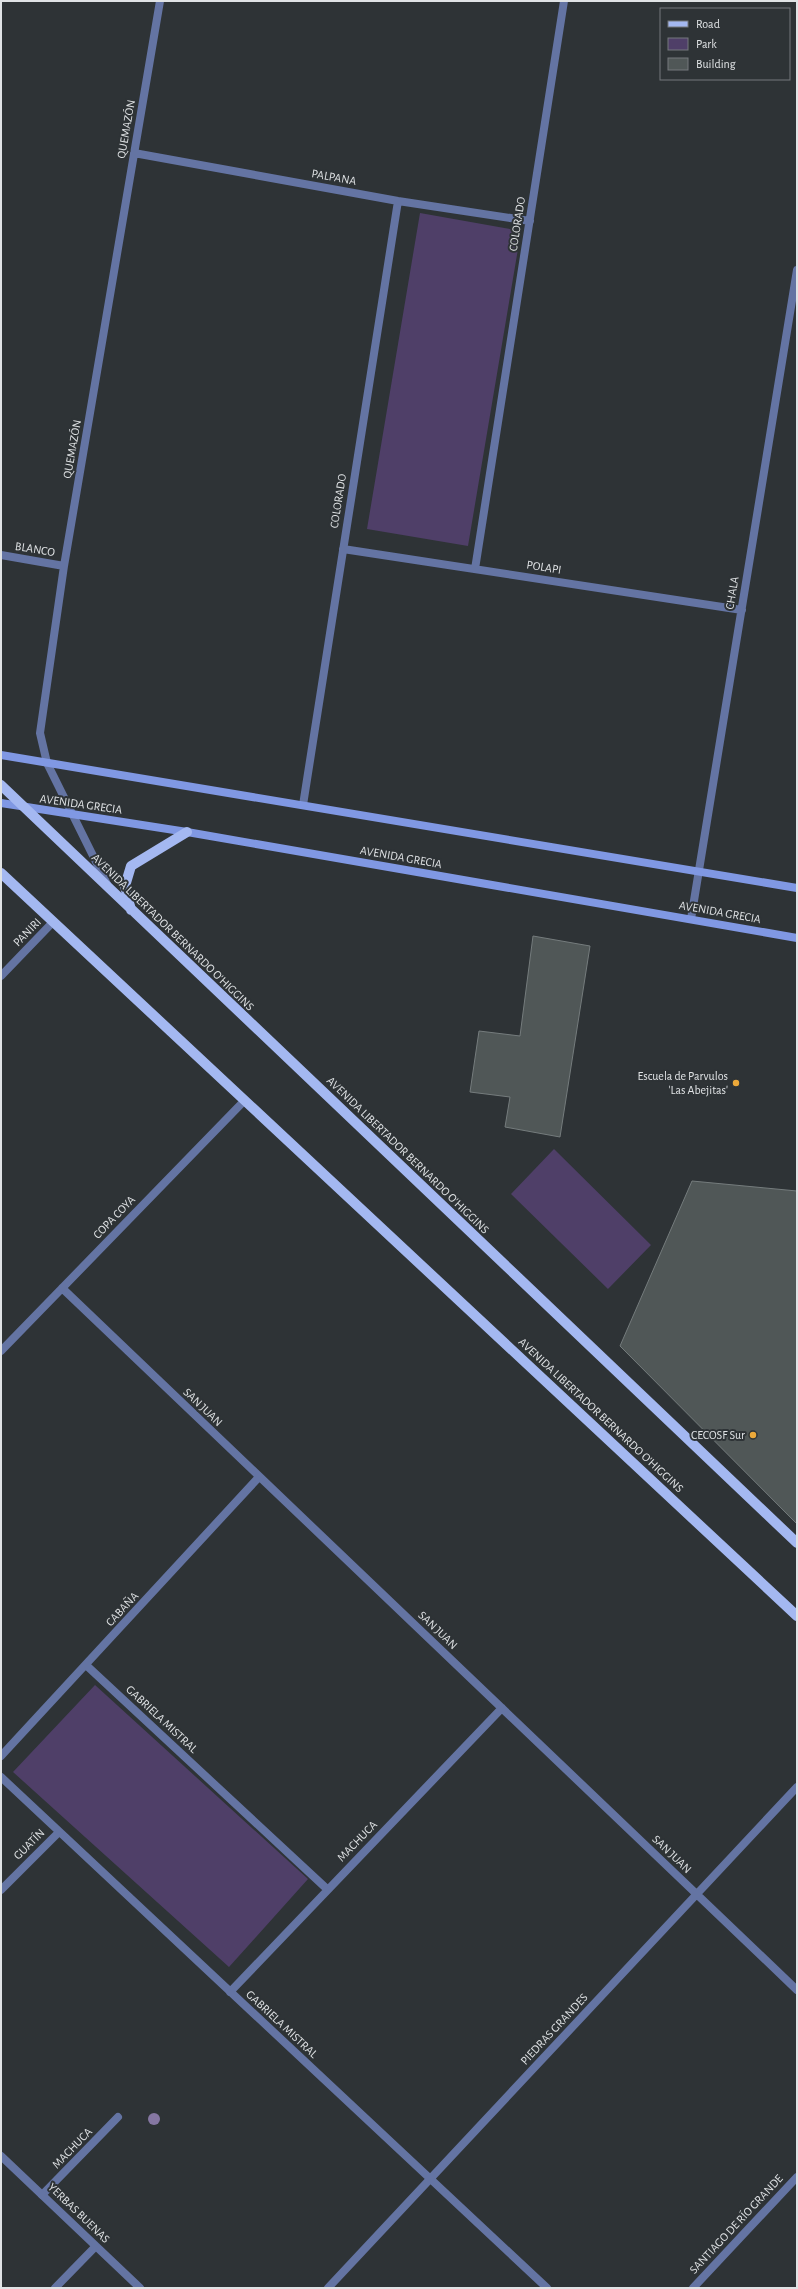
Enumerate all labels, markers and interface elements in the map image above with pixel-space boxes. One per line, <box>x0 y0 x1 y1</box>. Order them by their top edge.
legend <box>660 8 790 80</box>
text: Road <box>696 18 720 30</box>
text: Park <box>696 38 717 50</box>
text: Building <box>696 58 736 70</box>
street label: QUEMAZÓN <box>114 98 138 160</box>
street label: PALPANA <box>311 167 357 187</box>
street label: COLORADO <box>507 196 527 252</box>
street label: QUEMAZÓN <box>60 418 84 480</box>
street label: COLORADO <box>328 473 348 529</box>
street label: BLANCO <box>14 540 56 558</box>
street label: POLAPI <box>526 558 562 576</box>
street label: CHALA <box>723 576 741 610</box>
street label: AVENIDA GRECIA <box>39 792 123 816</box>
street label: AVENIDA GRECIA <box>359 844 443 870</box>
street label: AVENIDA LIBERTADOR BERNARDO O'HIGGINS <box>90 851 257 1013</box>
street label: AVENIDA GRECIA <box>678 899 762 925</box>
street label: PANIRI <box>11 916 43 948</box>
place label: Escuela de Parvulos 'Las Abejitas' <box>637 1070 728 1097</box>
street label: AVENIDA LIBERTADOR BERNARDO O'HIGGINS <box>325 1074 492 1236</box>
marker: Escuela de Parvulos 'Las Abejitas' <box>731 1078 741 1088</box>
street label: COPA COYA <box>91 1193 137 1241</box>
street label: AVENIDA LIBERTADOR BERNARDO O'HIGGINS <box>516 1336 686 1495</box>
street label: SAN JUAN <box>181 1386 225 1428</box>
place label: CECOSF Sur <box>691 1429 745 1441</box>
marker: CECOSF Sur <box>748 1430 758 1440</box>
street label: CABAÑA <box>102 1588 141 1628</box>
street label: SAN JUAN <box>416 1609 460 1651</box>
street label: GABRIELA MISTRAL <box>124 1683 200 1755</box>
street label: MACHUCA <box>335 1818 379 1864</box>
street label: GUATÍN <box>11 1826 47 1862</box>
street label: SAN JUAN <box>650 1833 694 1875</box>
street label: GABRIELA MISTRAL <box>244 1988 320 2060</box>
street label: PIEDRAS GRANDES <box>518 1991 590 2067</box>
street label: MACHUCA <box>50 2125 94 2171</box>
street label: SANTIAGO DE RÍO GRANDE <box>686 2171 785 2276</box>
street label: YERBAS BUENAS <box>46 2181 112 2245</box>

